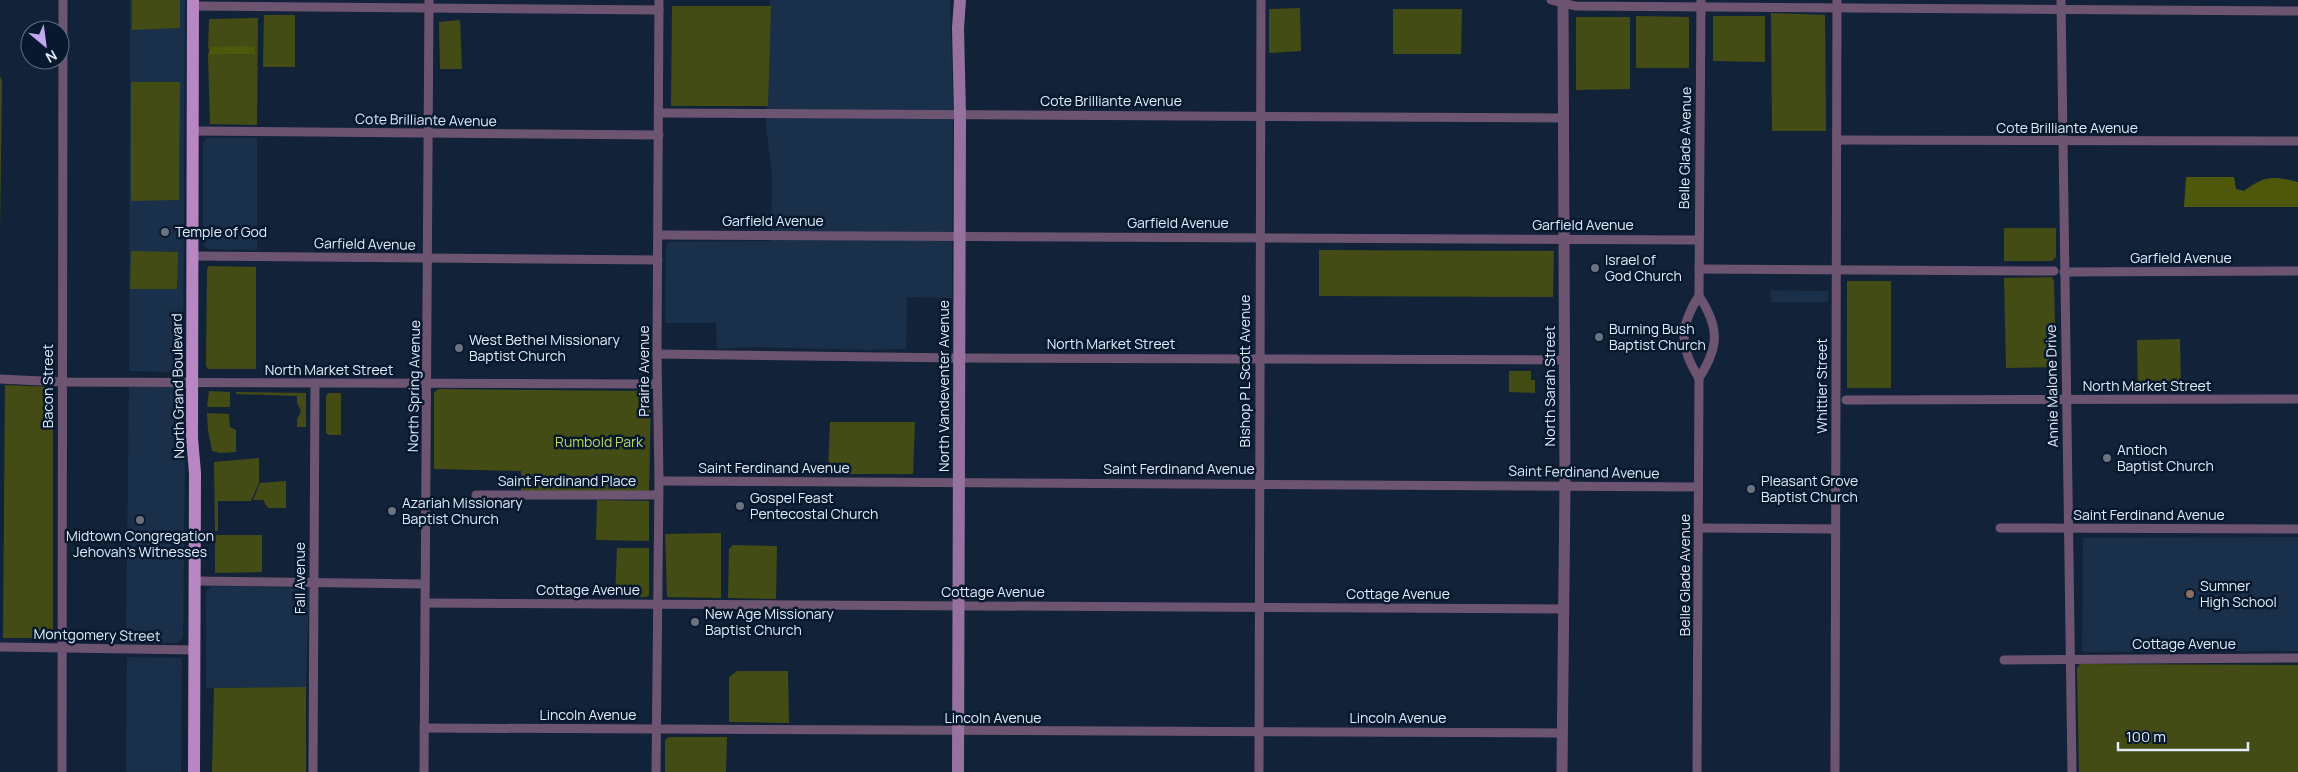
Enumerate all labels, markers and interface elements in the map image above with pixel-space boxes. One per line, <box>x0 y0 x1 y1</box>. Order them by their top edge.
north arrow <box>20 20 70 70</box>
text: N <box>43 46 61 68</box>
street label: Belle Glade Avenue <box>1674 87 1695 209</box>
street label: Cote Brilliante Avenue <box>1040 91 1182 110</box>
street label: Cote Brilliante Avenue <box>355 109 497 130</box>
street label: Cote Brilliante Avenue <box>1996 118 2138 137</box>
street label: Garfield Avenue <box>722 211 824 230</box>
street label: Garfield Avenue <box>1127 213 1229 232</box>
street label: Garfield Avenue <box>1532 215 1634 234</box>
place label: Temple of God <box>175 222 267 241</box>
marker: Temple of God <box>159 226 171 238</box>
street label: Garfield Avenue <box>314 233 416 254</box>
street label: Garfield Avenue <box>2130 248 2232 267</box>
place label: Israel of God Church <box>1605 250 1682 285</box>
marker: Israel of God Church <box>1589 262 1601 274</box>
street label: Bishop P L Scott Avenue <box>1235 295 1254 447</box>
street label: North Vandeventer Avenue <box>934 300 953 472</box>
street label: North Grand Boulevard <box>167 313 188 459</box>
place label: Burning Bush Baptist Church <box>1609 319 1706 354</box>
street label: North Spring Avenue <box>403 320 424 452</box>
street label: Annie Malone Drive <box>2041 324 2062 448</box>
street label: Prairie Avenue <box>634 325 653 417</box>
street label: North Sarah Street <box>1540 325 1559 446</box>
place label: West Bethel Missionary Baptist Church <box>469 330 620 365</box>
marker: Burning Bush Baptist Church <box>1593 331 1605 343</box>
street label: North Market Street <box>1047 334 1176 353</box>
street label: Whittier Street <box>1812 338 1831 434</box>
marker: West Bethel Missionary Baptist Church <box>453 342 465 354</box>
street label: Bacon Street <box>38 343 57 428</box>
street label: North Market Street <box>265 360 394 379</box>
street label: North Market Street <box>2083 376 2212 395</box>
park label: Rumbold Park <box>555 432 644 451</box>
place label: Antioch Baptist Church <box>2117 440 2214 475</box>
marker: Antioch Baptist Church <box>2101 452 2113 464</box>
street label: Saint Ferdinand Avenue <box>698 458 850 477</box>
street label: Saint Ferdinand Avenue <box>1103 459 1255 478</box>
street label: Saint Ferdinand Avenue <box>1508 461 1660 482</box>
street label: Saint Ferdinand Place <box>498 471 636 490</box>
place label: Pleasant Grove Baptist Church <box>1761 471 1858 506</box>
marker: Pleasant Grove Baptist Church <box>1745 483 1757 495</box>
place label: Gospel Feast Pentecostal Church <box>750 488 878 523</box>
place label: Azariah Missionary Baptist Church <box>402 493 523 528</box>
marker: Gospel Feast Pentecostal Church <box>734 500 746 512</box>
marker: Azariah Missionary Baptist Church <box>386 505 398 517</box>
street label: Saint Ferdinand Avenue <box>2073 505 2225 524</box>
marker: Midtown Congregation Jehovah's Witnesses <box>134 514 146 526</box>
street label: Belle Glade Avenue <box>1675 514 1694 636</box>
place label: Midtown Congregation Jehovah's Witnesses <box>66 526 214 561</box>
street label: Fall Avenue <box>290 542 309 614</box>
place label: Sumner High School <box>2200 576 2277 611</box>
street label: Cottage Avenue <box>536 580 640 599</box>
street label: Cottage Avenue <box>941 582 1045 601</box>
street label: Cottage Avenue <box>1346 584 1450 603</box>
marker: Sumner High School <box>2184 588 2196 600</box>
place label: New Age Missionary Baptist Church <box>705 604 835 639</box>
marker: New Age Missionary Baptist Church <box>689 616 701 628</box>
street label: Montgomery Street <box>33 624 161 645</box>
street label: Cottage Avenue <box>2132 634 2236 653</box>
street label: Lincoln Avenue <box>540 705 636 724</box>
street label: Lincoln Avenue <box>945 708 1041 727</box>
street label: Lincoln Avenue <box>1350 708 1446 727</box>
scale bar <box>2118 720 2248 752</box>
text: 100 m <box>2126 726 2166 747</box>

